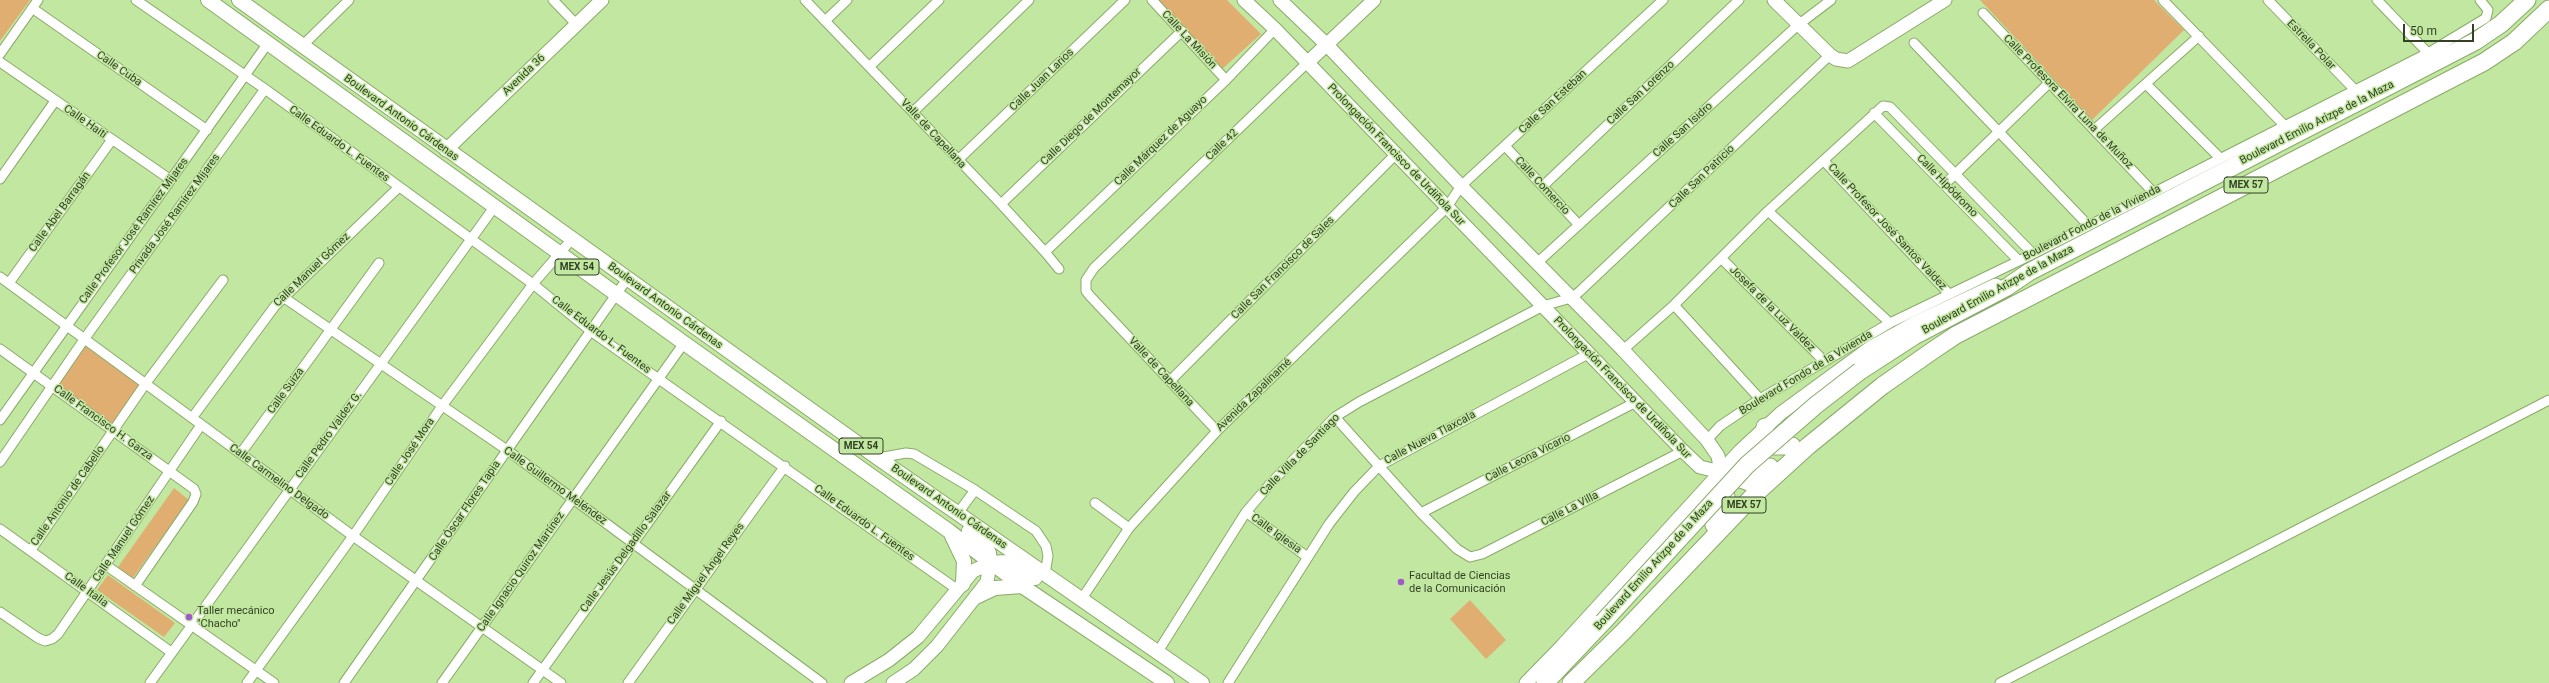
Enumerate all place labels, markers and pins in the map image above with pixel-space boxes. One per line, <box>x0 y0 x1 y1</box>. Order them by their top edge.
place label: Facultad de Ciencias de la Comunicación <box>1409 569 1510 595</box>
marker: Facultad de Ciencias de la Comunicación <box>1396 577 1406 587</box>
place label: Taller mecánico "Chacho" <box>197 604 275 630</box>
marker: Taller mecánico "Chacho" <box>184 612 194 622</box>

